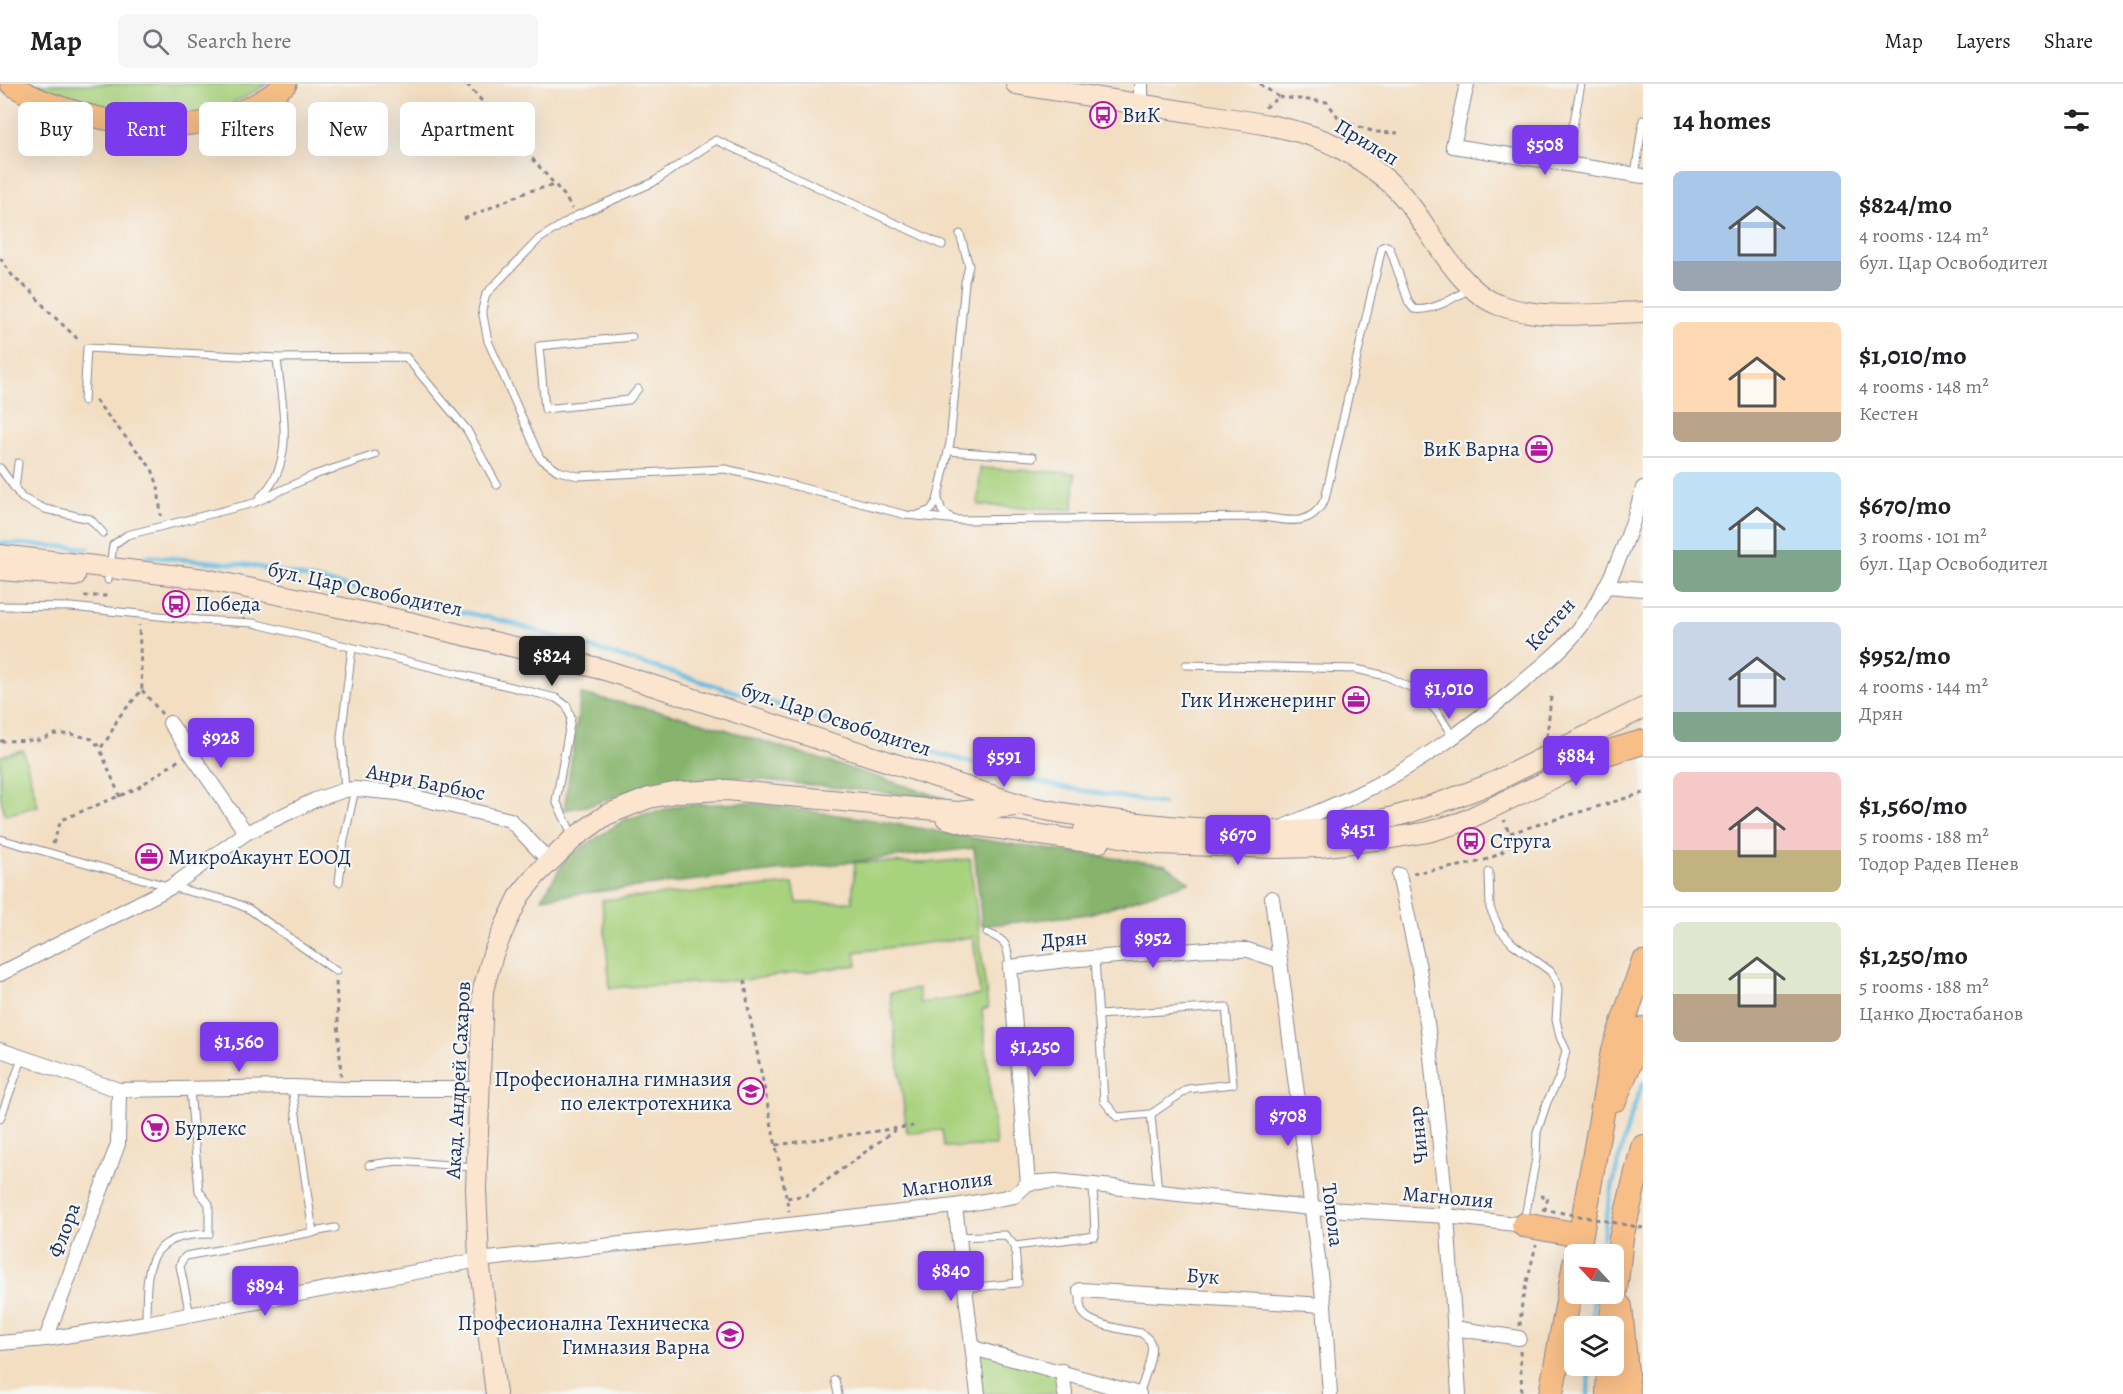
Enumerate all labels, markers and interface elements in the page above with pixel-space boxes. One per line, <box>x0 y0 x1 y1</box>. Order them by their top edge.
search box <box>118 14 538 68</box>
text: Map <box>30 22 82 60</box>
icon: search <box>139 25 172 58</box>
text: Search here <box>187 26 291 56</box>
text: Map <box>1884 27 1923 55</box>
text: Layers <box>1956 27 2011 55</box>
text: Share <box>2044 27 2093 55</box>
bus stop icon: ВиК <box>1088 100 1118 130</box>
place label: ВиК <box>1122 101 1161 129</box>
chip: Buy <box>18 102 93 156</box>
chip: Rent <box>105 102 187 156</box>
chip: Filters <box>199 102 296 156</box>
chip: New <box>308 102 388 156</box>
chip: Apartment <box>400 102 535 156</box>
text: 14 homes <box>1673 103 1771 138</box>
icon: filters <box>2060 104 2093 137</box>
street label: Прилеп <box>1330 112 1404 172</box>
pin: $508 <box>1509 125 1581 176</box>
text: $508 <box>1526 131 1564 158</box>
text: $824/mo <box>1859 187 1952 222</box>
icon: home <box>1721 195 1793 267</box>
text: 4 rooms · 124 m² <box>1859 222 1989 249</box>
text: бул. Цар Освободител <box>1859 249 2048 276</box>
text: $1,010/mo <box>1859 338 1967 373</box>
icon: home <box>1721 346 1793 418</box>
text: 4 rooms · 148 m² <box>1859 373 1989 400</box>
text: Кестен <box>1859 400 1919 427</box>
office icon: ВиК Варна <box>1524 434 1554 464</box>
place label: ВиК Варна <box>1423 435 1520 463</box>
text: $670/mo <box>1859 488 1951 523</box>
icon: home <box>1721 496 1793 568</box>
text: 3 rooms · 101 m² <box>1859 523 1987 550</box>
text: бул. Цар Освободител <box>1859 550 2048 577</box>
street label: бул. Цар Освободител <box>265 555 465 623</box>
bus stop icon: Победа <box>161 589 191 619</box>
place label: Победа <box>195 590 261 618</box>
street label: Кестен <box>1519 591 1581 657</box>
pin: $824 <box>516 636 588 687</box>
text: $952/mo <box>1859 638 1951 673</box>
text: $824 <box>533 642 571 669</box>
icon: home <box>1721 646 1793 718</box>
pin: $1,010 <box>1400 669 1498 720</box>
text: 4 rooms · 144 m² <box>1859 673 1988 700</box>
street label: бул. Цар Освободител <box>737 675 935 763</box>
text: $1,010 <box>1424 675 1474 702</box>
office icon: Гик Инженеринг <box>1341 685 1371 715</box>
place label: Гик Инженеринг <box>1180 686 1336 714</box>
text: Дрян <box>1859 700 1903 727</box>
pin: $928 <box>185 718 257 769</box>
text: $928 <box>202 724 240 751</box>
pin: $884 <box>1540 736 1612 787</box>
pin: $591 <box>968 737 1040 788</box>
text: $884 <box>1557 742 1595 769</box>
text: $591 <box>987 743 1021 770</box>
street label: Анри Барбюс <box>363 757 488 807</box>
text: $1,560/mo <box>1859 788 1968 823</box>
icon: home <box>1721 796 1793 868</box>
pin: $451 <box>1322 810 1394 861</box>
pin: $670 <box>1202 815 1274 866</box>
text: $451 <box>1341 816 1375 843</box>
text: $670 <box>1219 821 1257 848</box>
text: 5 rooms · 188 m² <box>1859 823 1989 850</box>
bus stop icon: Струга <box>1456 826 1486 856</box>
place label: Струга <box>1490 827 1551 855</box>
office icon: МикроАкаунт ЕООД <box>134 842 164 872</box>
place label: МикроАкаунт ЕООД <box>168 843 351 871</box>
text: Тодор Радев Пенев <box>1859 850 2019 877</box>
pin: $952 <box>1117 918 1189 969</box>
street label: Дрян <box>1040 923 1088 955</box>
text: $952 <box>1135 924 1171 951</box>
text: $1,250/mo <box>1859 938 1968 973</box>
icon: home <box>1721 946 1793 1018</box>
text: 5 rooms · 188 m² <box>1859 973 1989 1000</box>
street label: Акад. Андрей Сахаров <box>439 980 477 1181</box>
text: Цанко Дюстабанов <box>1859 1000 2023 1027</box>
pin: $1,560 <box>190 1022 288 1073</box>
pin: $1,250 <box>986 1027 1084 1078</box>
text: $1,560 <box>214 1028 264 1055</box>
text: $1,250 <box>1010 1033 1060 1060</box>
place label: Професионална гимназия по електротехника <box>494 1065 732 1117</box>
school or university icon: Професионална гимназия по електротехника <box>736 1076 766 1106</box>
pin: $708 <box>1252 1096 1324 1147</box>
text: $708 <box>1269 1102 1307 1129</box>
street label: Чинар <box>1401 1105 1435 1165</box>
supermarket icon: Бурлекс <box>140 1113 170 1143</box>
place label: Бурлекс <box>174 1114 247 1142</box>
street label: Магнолия <box>900 1164 994 1204</box>
street label: Магнолия <box>1401 1179 1495 1215</box>
street label: Топола <box>1315 1182 1351 1249</box>
street label: Флора <box>41 1198 87 1261</box>
north arrow <box>1564 1244 1624 1304</box>
map controls <box>1564 1244 1624 1376</box>
pin: $840 <box>915 1251 987 1302</box>
text: $840 <box>932 1257 970 1284</box>
street label: Бук <box>1186 1261 1220 1291</box>
pin: $894 <box>229 1266 301 1317</box>
text: $894 <box>246 1272 284 1299</box>
place label: Професионална Техническа Гимназия Варна <box>458 1309 710 1361</box>
button: layers <box>1564 1316 1624 1376</box>
school or university icon: Професионална Техническа Гимназия Варна <box>715 1320 745 1350</box>

